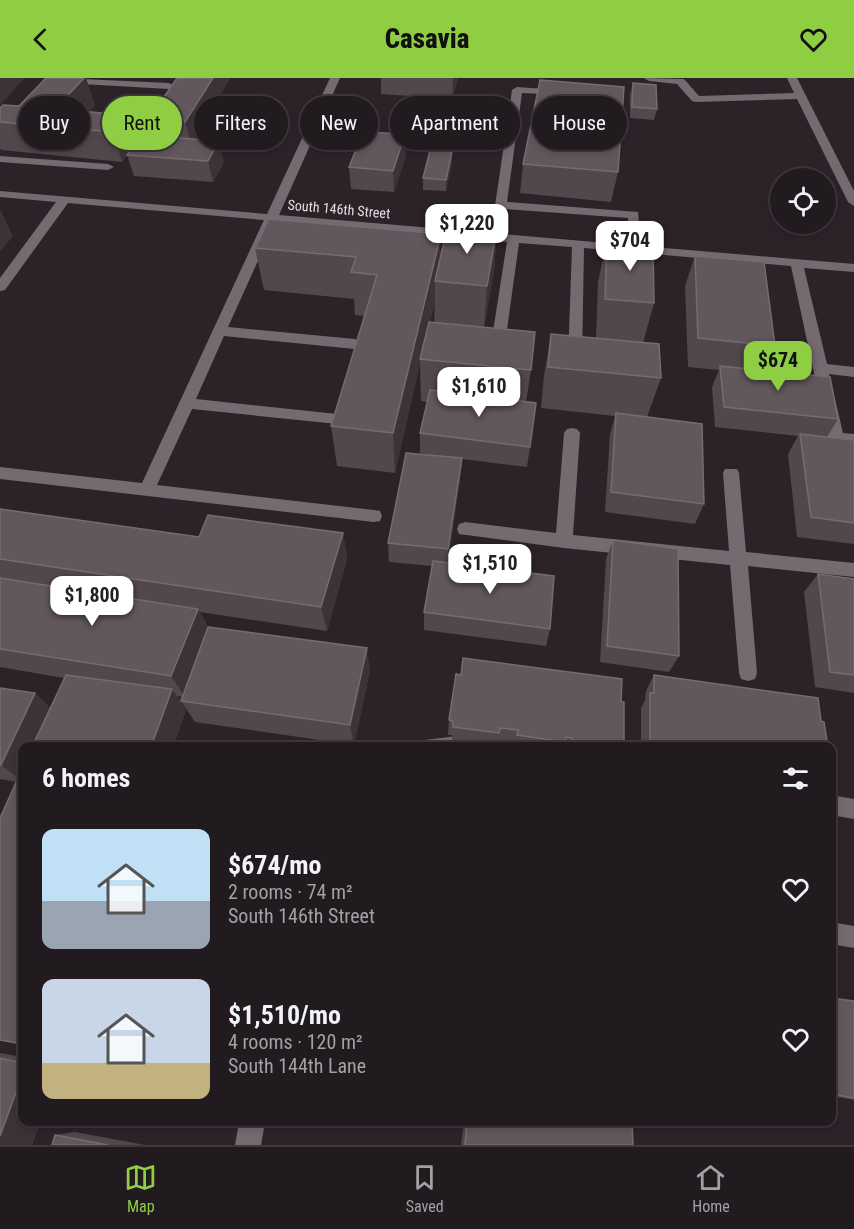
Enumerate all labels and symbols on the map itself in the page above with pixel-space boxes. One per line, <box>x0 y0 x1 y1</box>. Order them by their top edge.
street label: South 146th Street <box>287 197 391 221</box>
pin: $1,220 <box>418 204 516 255</box>
pin: $704 <box>594 221 666 272</box>
pin: $674 <box>742 341 814 392</box>
pin: $1,610 <box>430 367 528 418</box>
pin: $1,510 <box>441 544 539 595</box>
pin: $1,800 <box>43 576 141 627</box>

